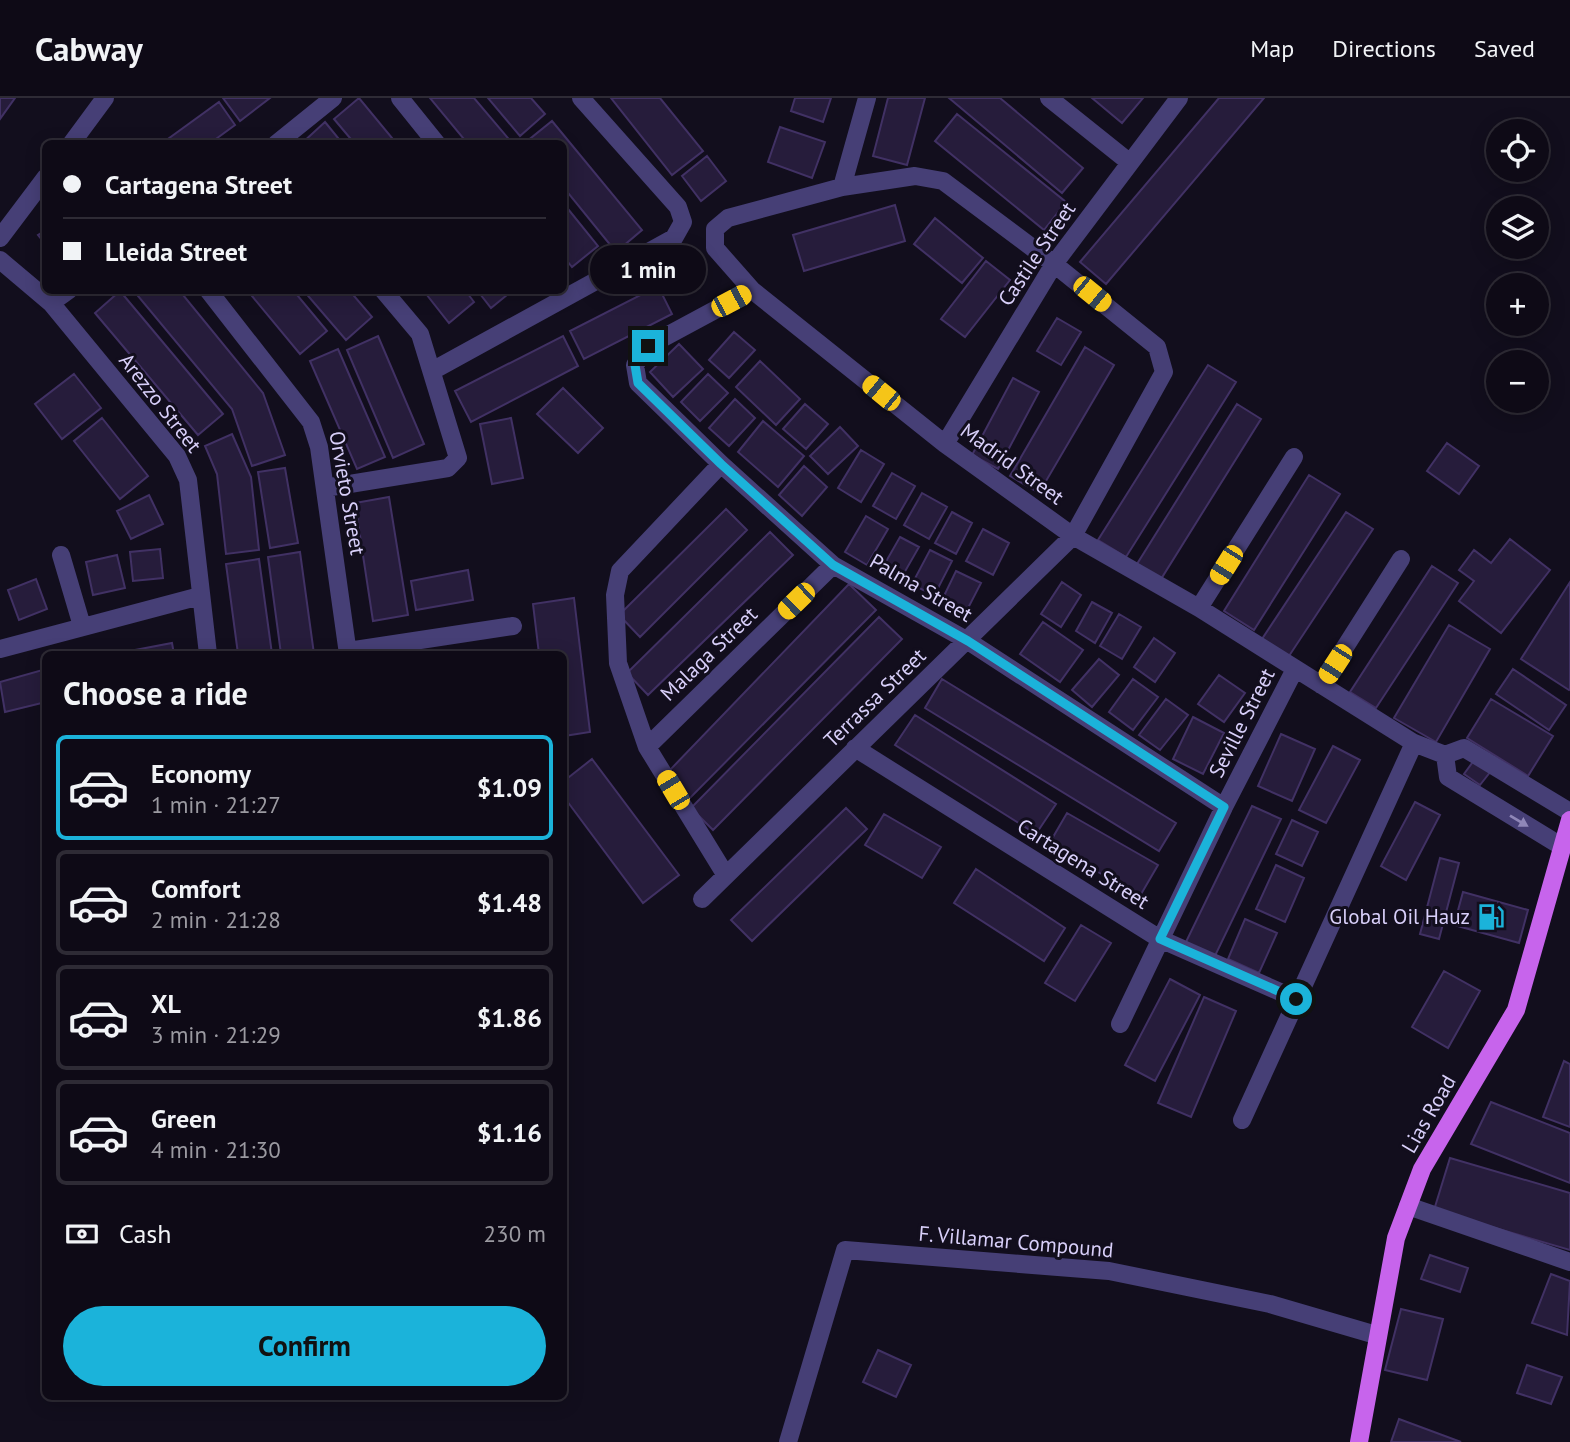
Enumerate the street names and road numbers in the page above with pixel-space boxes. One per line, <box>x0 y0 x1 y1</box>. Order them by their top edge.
street label: Castile Street <box>992 197 1081 311</box>
street label: Arezzo Street <box>113 348 208 458</box>
street label: Madrid Street <box>955 417 1069 510</box>
street label: Orvieto Street <box>323 429 372 557</box>
street label: Palma Street <box>865 547 977 628</box>
street label: Malaga Street <box>654 601 763 707</box>
street label: Terrassa Street <box>818 642 931 753</box>
street label: Seville Street <box>1202 664 1281 782</box>
street label: Cartagena Street <box>1012 812 1154 915</box>
street label: Lias Road <box>1395 1070 1462 1158</box>
street label: F. Villamar Compound <box>918 1220 1115 1263</box>

